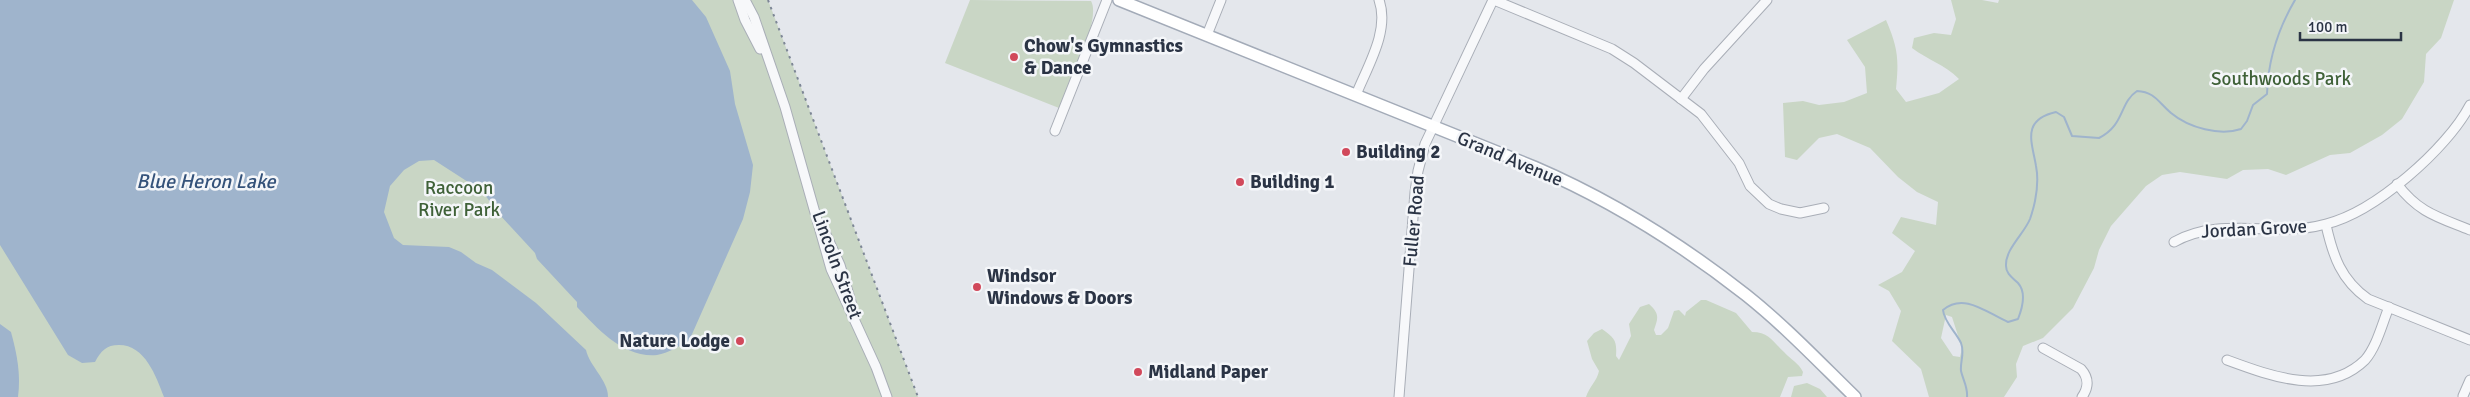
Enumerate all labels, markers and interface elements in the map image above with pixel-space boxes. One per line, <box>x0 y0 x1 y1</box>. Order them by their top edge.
scale bar <box>2300 10 2401 42</box>
text: 100 m <box>2308 18 2348 36</box>
place label: Chow's Gymnastics & Dance <box>1024 34 1183 80</box>
marker: Chow's Gymnastics & Dance <box>1008 51 1020 63</box>
park label: Southwoods Park <box>2211 67 2351 91</box>
street label: Grand Avenue <box>1453 126 1567 192</box>
place label: Building 2 <box>1356 140 1441 164</box>
marker: Building 2 <box>1340 146 1352 158</box>
water label: Blue Heron Lake <box>136 169 277 194</box>
place label: Building 1 <box>1250 170 1335 194</box>
street label: Fuller Road <box>1398 174 1430 268</box>
park label: Raccoon River Park <box>418 176 500 222</box>
marker: Building 1 <box>1234 176 1246 188</box>
street label: Lincoln Street <box>806 208 868 323</box>
street label: Jordan Grove <box>2200 214 2308 244</box>
place label: Windsor Windows & Doors <box>987 264 1132 310</box>
marker: Windsor Windows & Doors <box>971 281 983 293</box>
place label: Nature Lodge <box>619 329 730 353</box>
marker: Nature Lodge <box>734 335 746 347</box>
place label: Midland Paper <box>1148 360 1268 384</box>
marker: Midland Paper <box>1132 366 1144 378</box>

